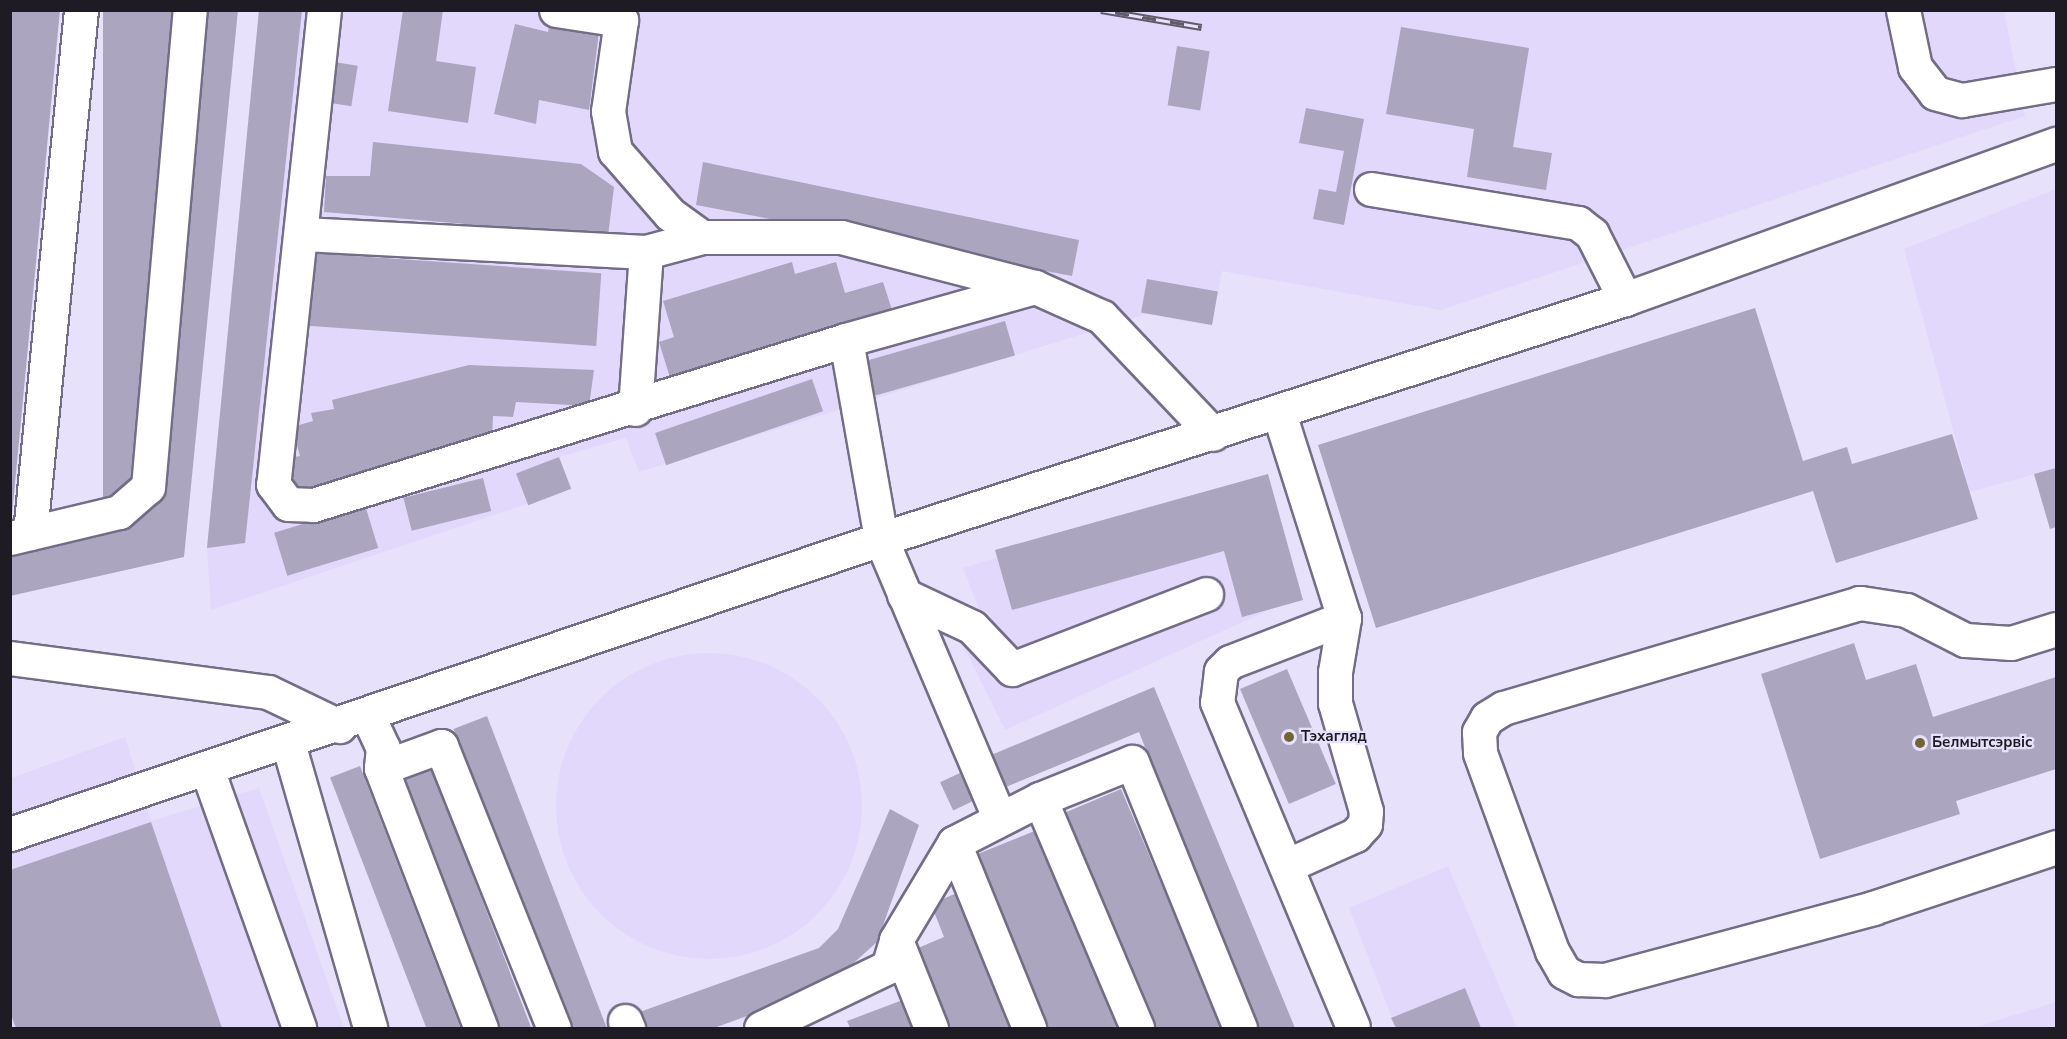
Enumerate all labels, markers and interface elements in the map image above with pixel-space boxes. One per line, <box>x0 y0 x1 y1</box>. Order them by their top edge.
place label: Тэхагляд <box>1301 728 1367 746</box>
marker: Тэхагляд <box>1282 730 1296 744</box>
place label: Белмытсэрвіс <box>1932 734 2032 752</box>
marker: Белмытсэрвіс <box>1913 736 1927 750</box>

